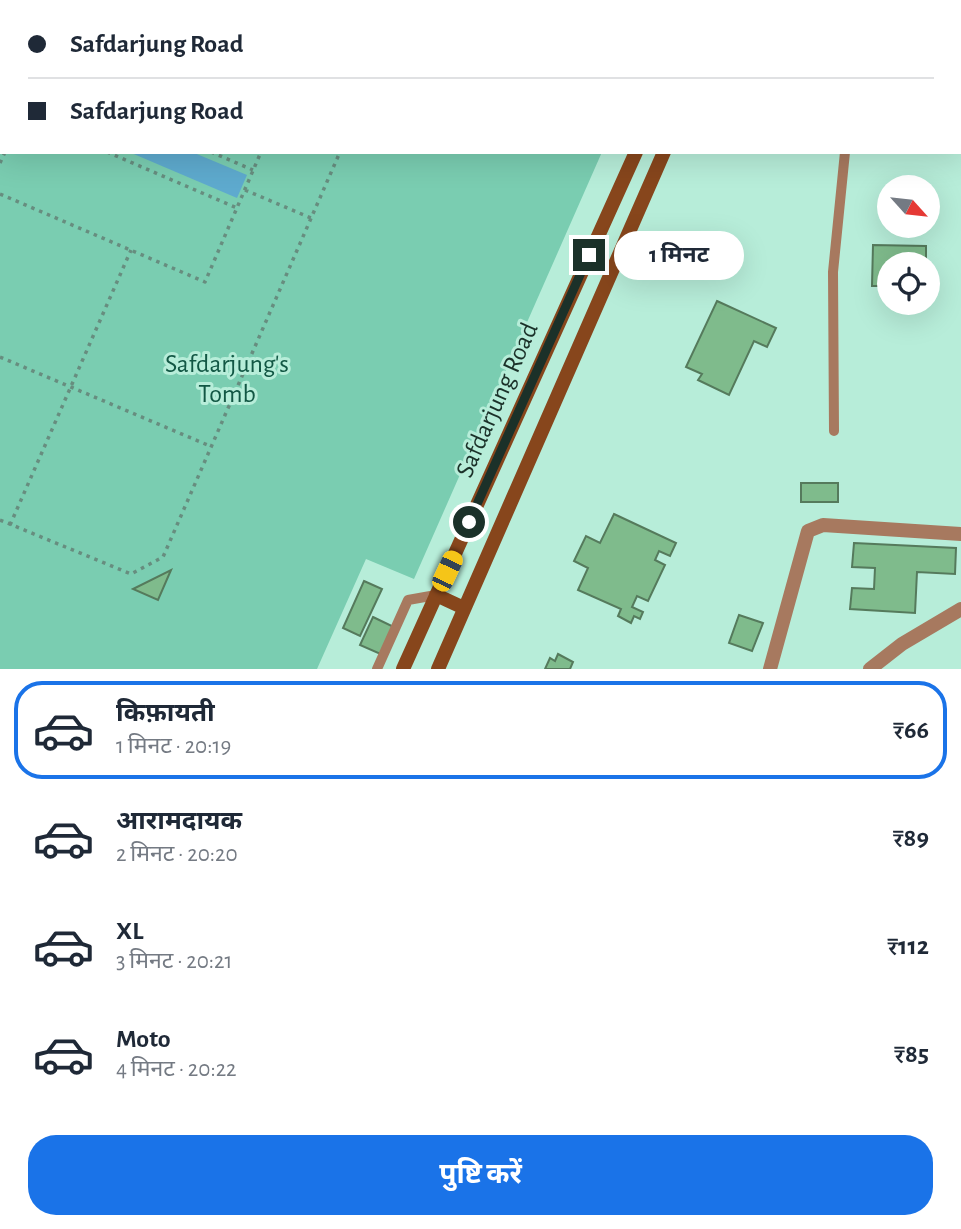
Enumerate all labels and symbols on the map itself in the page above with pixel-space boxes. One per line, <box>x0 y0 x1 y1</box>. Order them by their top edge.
north arrow <box>877 175 940 238</box>
callout: 1 मिनट <box>614 230 743 280</box>
route end <box>573 239 605 271</box>
street label: Safdarjung Road <box>451 319 543 481</box>
park label: Safdarjung's Tomb <box>165 351 289 407</box>
route start <box>453 506 485 538</box>
car <box>429 548 466 594</box>

